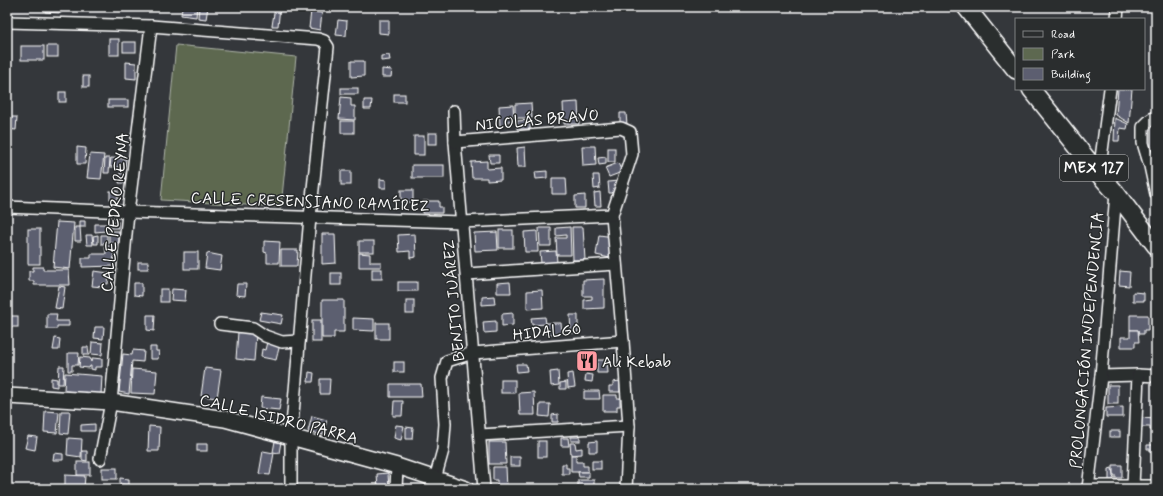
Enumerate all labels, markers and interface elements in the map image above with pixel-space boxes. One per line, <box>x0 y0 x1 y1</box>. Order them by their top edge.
legend <box>1015 18 1145 90</box>
text: Road <box>1051 27 1075 43</box>
text: Park <box>1051 47 1075 63</box>
text: Building <box>1051 67 1091 84</box>
street label: NICOLÁS BRAVO <box>474 105 600 136</box>
street label: CALLE PEDRO REYNA <box>97 131 134 293</box>
road number: MEX 127 <box>1060 155 1128 181</box>
street label: CALLE CRESENSIANO RAMÍREZ <box>190 188 430 217</box>
street label: PROLONGACIÓN INDEPENDENCIA <box>1066 211 1109 469</box>
street label: BENITO JUÁREZ <box>439 239 470 362</box>
street label: HIDALGO <box>512 319 582 346</box>
restaurant icon: Ali Kebab <box>574 348 600 374</box>
place label: Ali Kebab <box>602 352 672 373</box>
street label: CALLE ISIDRO PARRA <box>197 390 360 449</box>

